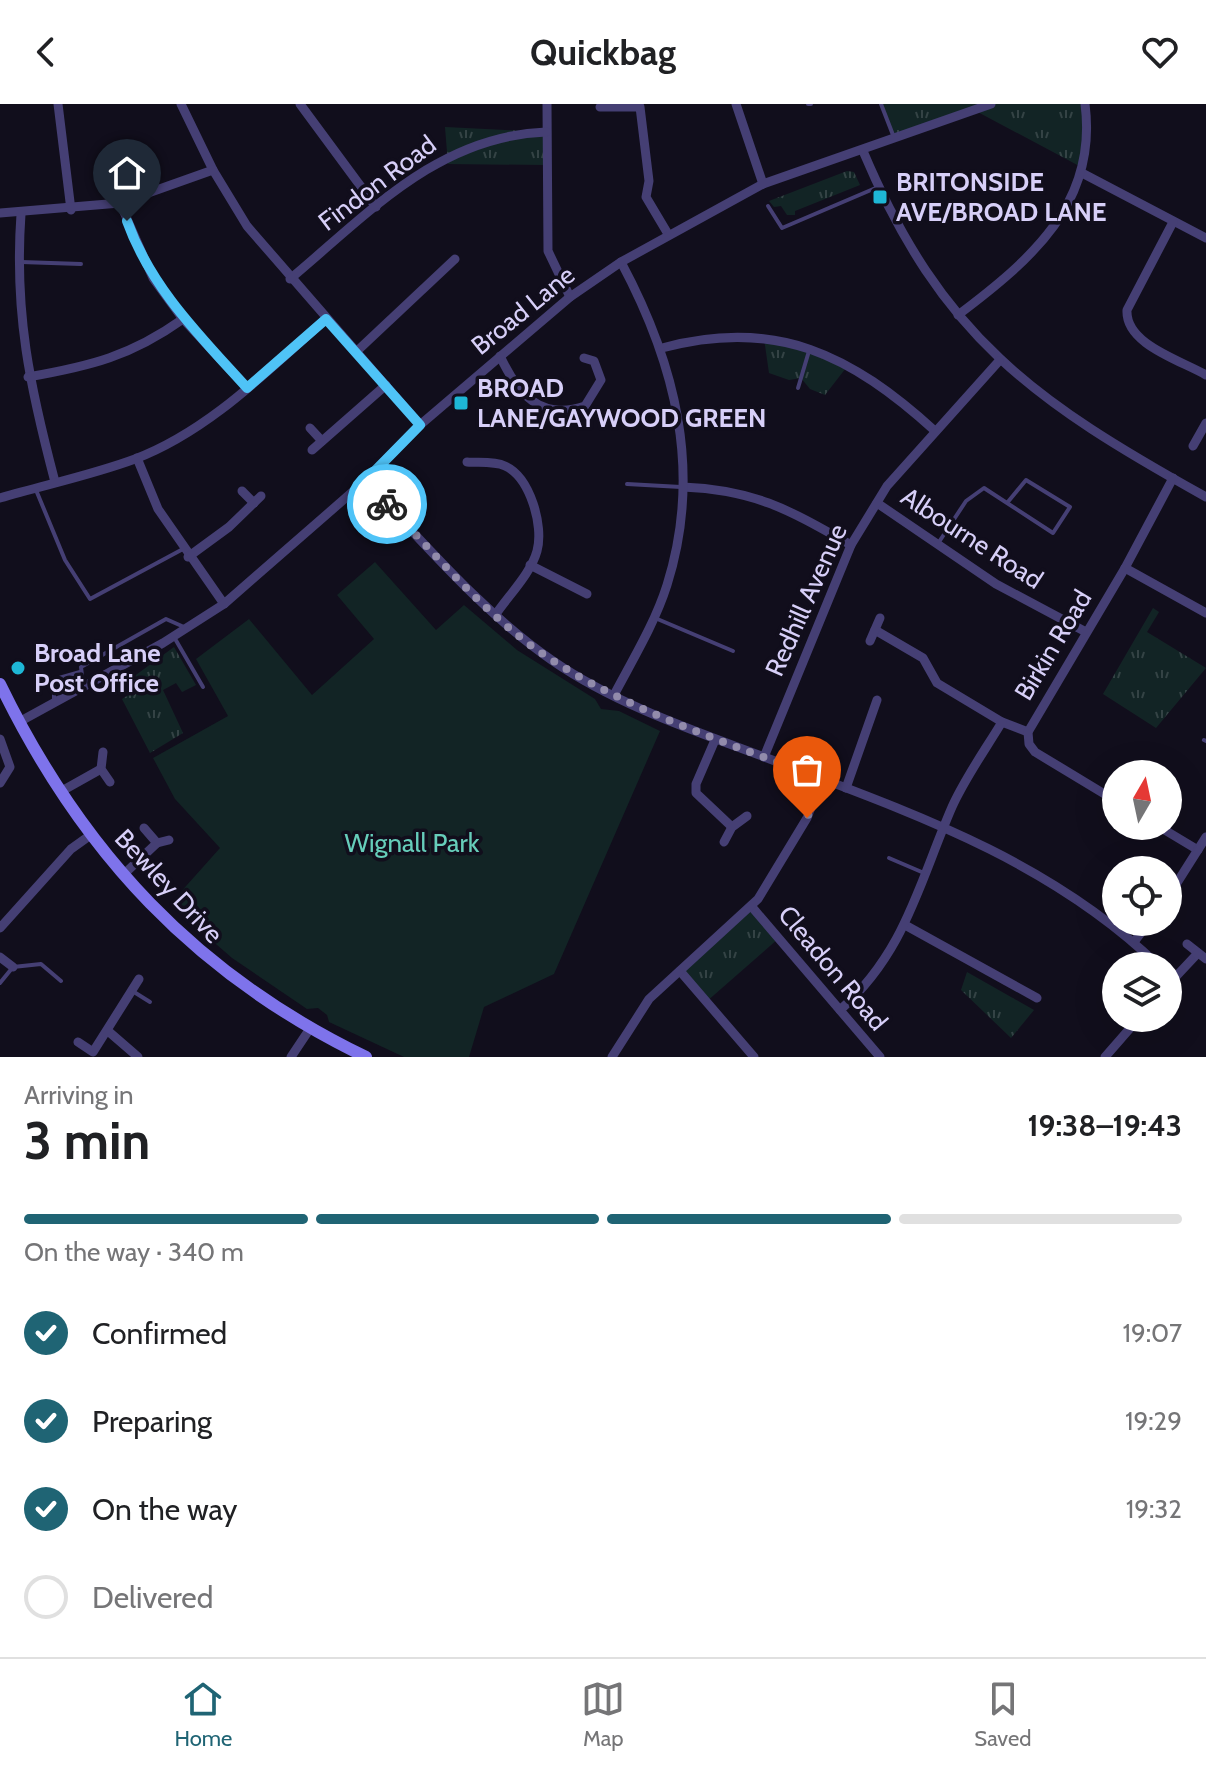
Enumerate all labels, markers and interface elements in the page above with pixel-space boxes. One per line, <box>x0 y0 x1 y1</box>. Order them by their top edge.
icon: back <box>24 30 68 74</box>
text: Quickbag <box>530 30 676 74</box>
icon: heart <box>1138 30 1182 74</box>
street label: Findon Road <box>312 128 442 238</box>
pin <box>93 139 161 221</box>
icon: home <box>105 151 149 195</box>
place label: BRITONSIDE AVE/BROAD LANE <box>896 166 1107 228</box>
marker: BRITONSIDE AVE/BROAD LANE <box>871 188 889 206</box>
street label: Broad Lane <box>465 259 581 361</box>
place label: BROAD LANE/GAYWOOD GREEN <box>477 372 766 434</box>
marker: BROAD LANE/GAYWOOD GREEN <box>452 394 470 412</box>
courier <box>347 464 427 544</box>
street label: Albourne Road <box>895 480 1049 596</box>
icon: bike <box>365 482 409 526</box>
street label: Redhill Avenue <box>758 519 854 681</box>
street label: Birkin Road <box>1008 584 1098 706</box>
place label: Broad Lane Post Office <box>34 637 161 699</box>
marker: Broad Lane Post Office <box>9 659 27 677</box>
pin <box>773 736 841 818</box>
icon: bag <box>785 748 829 792</box>
north arrow <box>1102 760 1182 840</box>
map controls <box>1102 760 1182 1032</box>
street label: Bewley Drive <box>108 822 230 950</box>
park label: Wignall Park <box>345 827 480 859</box>
button: locate <box>1102 856 1182 936</box>
street label: Cleadon Road <box>771 899 895 1037</box>
button: layers <box>1102 952 1182 1032</box>
text: Arriving in <box>24 1079 134 1111</box>
text: 19:38–19:43 <box>1028 1107 1182 1144</box>
text: 3 min <box>24 1109 150 1172</box>
text: On the way · 340 m <box>24 1236 244 1268</box>
icon: check <box>24 1311 68 1355</box>
text: Confirmed <box>92 1315 227 1352</box>
text: 19:07 <box>1122 1317 1182 1349</box>
icon: check <box>24 1399 68 1443</box>
text: Preparing <box>92 1403 212 1440</box>
text: 19:29 <box>1125 1405 1182 1437</box>
icon: check <box>24 1487 68 1531</box>
text: On the way <box>92 1491 237 1528</box>
text: 19:32 <box>1126 1493 1182 1525</box>
text: Delivered <box>92 1579 213 1616</box>
tab: Home <box>174 1677 232 1752</box>
tab: Map <box>581 1677 625 1752</box>
tab: Saved <box>974 1677 1031 1752</box>

